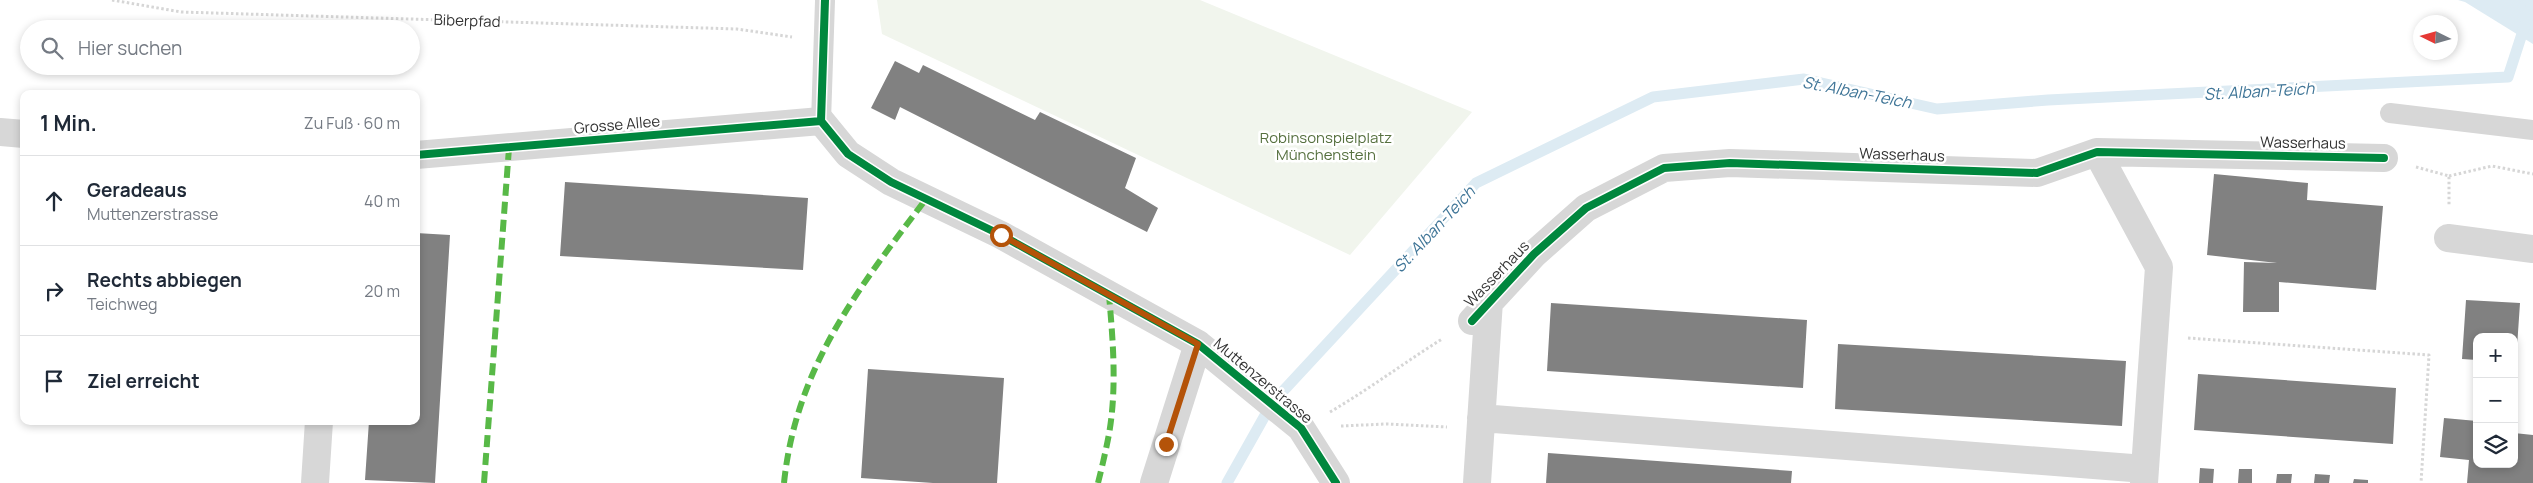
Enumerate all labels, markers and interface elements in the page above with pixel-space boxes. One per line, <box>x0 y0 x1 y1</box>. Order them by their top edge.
street label: Biberpfad <box>433 9 501 32</box>
north arrow <box>2413 15 2458 60</box>
search box <box>20 20 420 75</box>
icon: search <box>38 34 66 62</box>
text: Hier suchen <box>78 35 182 61</box>
water label: St. Alban-Teich <box>1801 71 1914 113</box>
water label: St. Alban-Teich <box>2203 77 2315 105</box>
text: 1 Min. <box>40 109 97 137</box>
street label: Grosse Allee <box>573 110 661 139</box>
text: Zu Fuß · 60 m <box>304 112 400 134</box>
park label: Robinsonspielplatz Münchenstein <box>1260 127 1392 165</box>
street label: Wasserhaus <box>2260 131 2346 154</box>
street label: Wasserhaus <box>1859 143 1945 166</box>
text: Geradeaus <box>87 177 187 203</box>
water label: St. Alban-Teich <box>1388 181 1480 277</box>
icon: ahead <box>40 187 68 215</box>
text: 40 m <box>364 190 400 212</box>
text: Muttenzerstrasse <box>87 203 218 225</box>
route start <box>990 224 1013 247</box>
street label: Wasserhaus <box>1459 235 1534 312</box>
text: Rechts abbiegen <box>87 267 242 293</box>
icon: right <box>40 277 68 305</box>
text: 20 m <box>364 280 400 302</box>
text: Teichweg <box>87 293 158 315</box>
street label: Muttenzerstrasse <box>1209 333 1317 428</box>
map controls <box>2473 333 2518 468</box>
button: + <box>2473 333 2518 378</box>
icon: arrive <box>40 367 68 395</box>
text: Ziel erreicht <box>87 368 200 394</box>
button: − <box>2473 378 2518 423</box>
button: layers <box>2473 423 2518 468</box>
route end <box>1155 433 1178 456</box>

